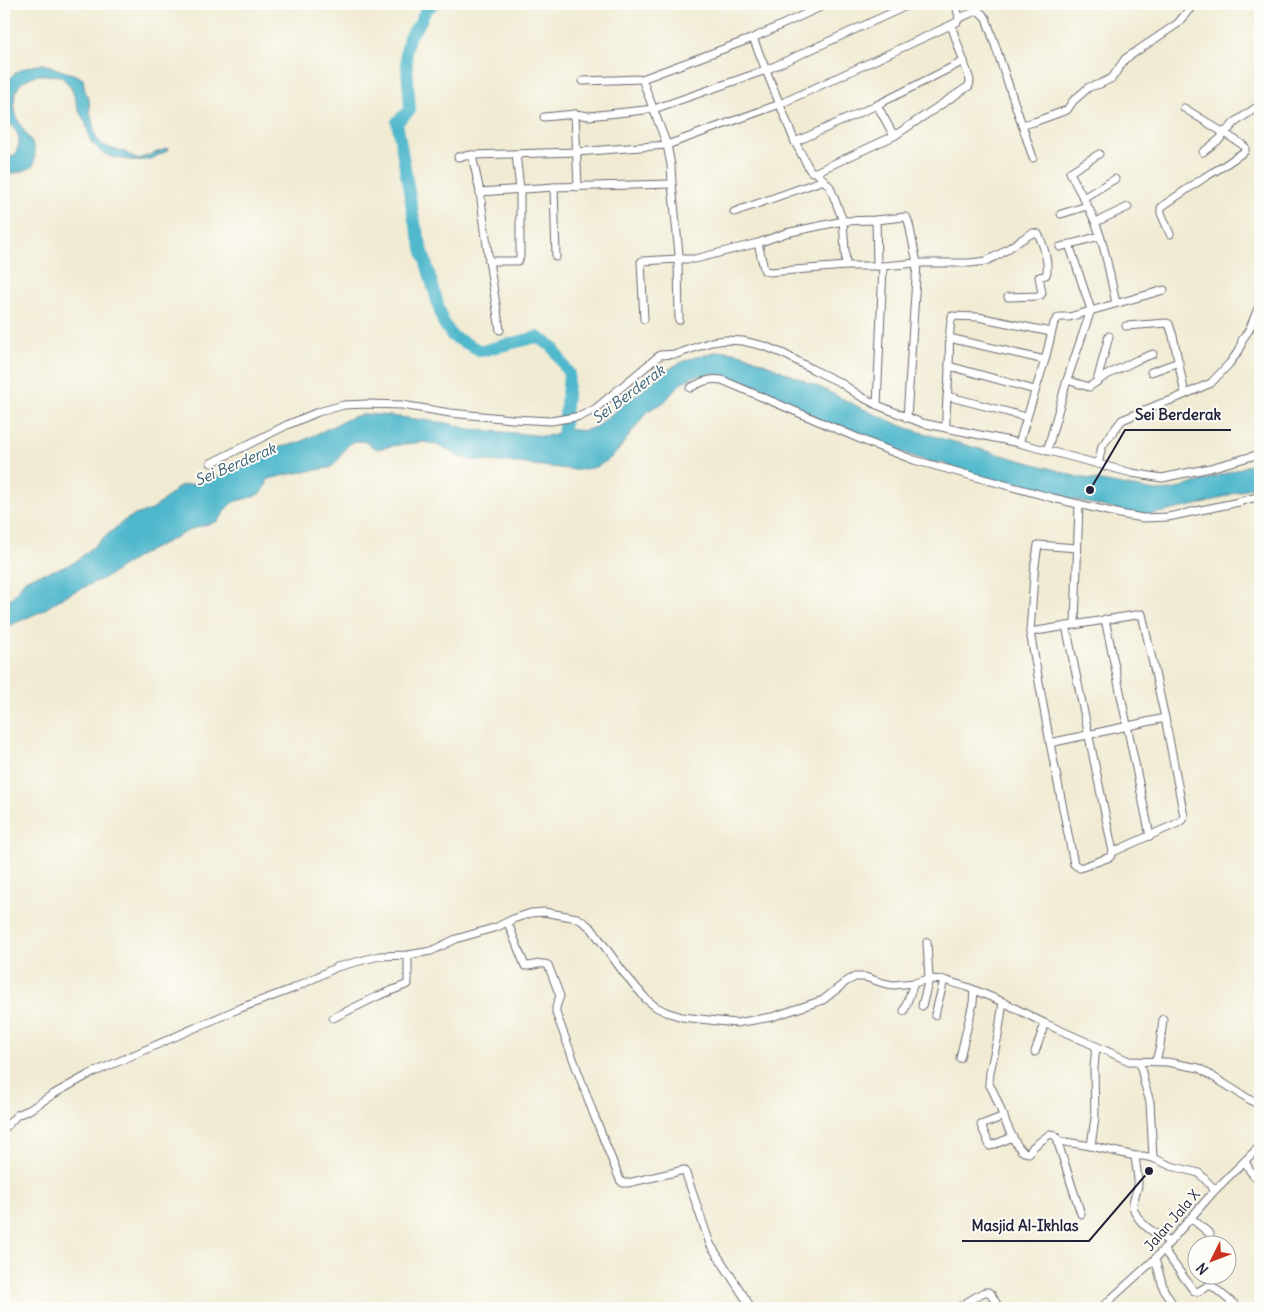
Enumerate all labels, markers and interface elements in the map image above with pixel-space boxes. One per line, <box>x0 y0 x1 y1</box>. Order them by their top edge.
water label: Sei Berderak <box>588 360 669 428</box>
callout: Sei Berderak <box>1125 400 1231 430</box>
text: Sei Berderak <box>1135 405 1221 424</box>
water label: Sei Berderak <box>192 438 280 490</box>
street label: Jalan Jala X <box>1140 1185 1204 1255</box>
callout: Masjid Al-Ikhlas <box>962 1211 1089 1241</box>
text: Masjid Al-Ikhlas <box>971 1216 1079 1235</box>
north arrow <box>1186 1234 1236 1284</box>
text: N <box>1192 1259 1212 1278</box>

